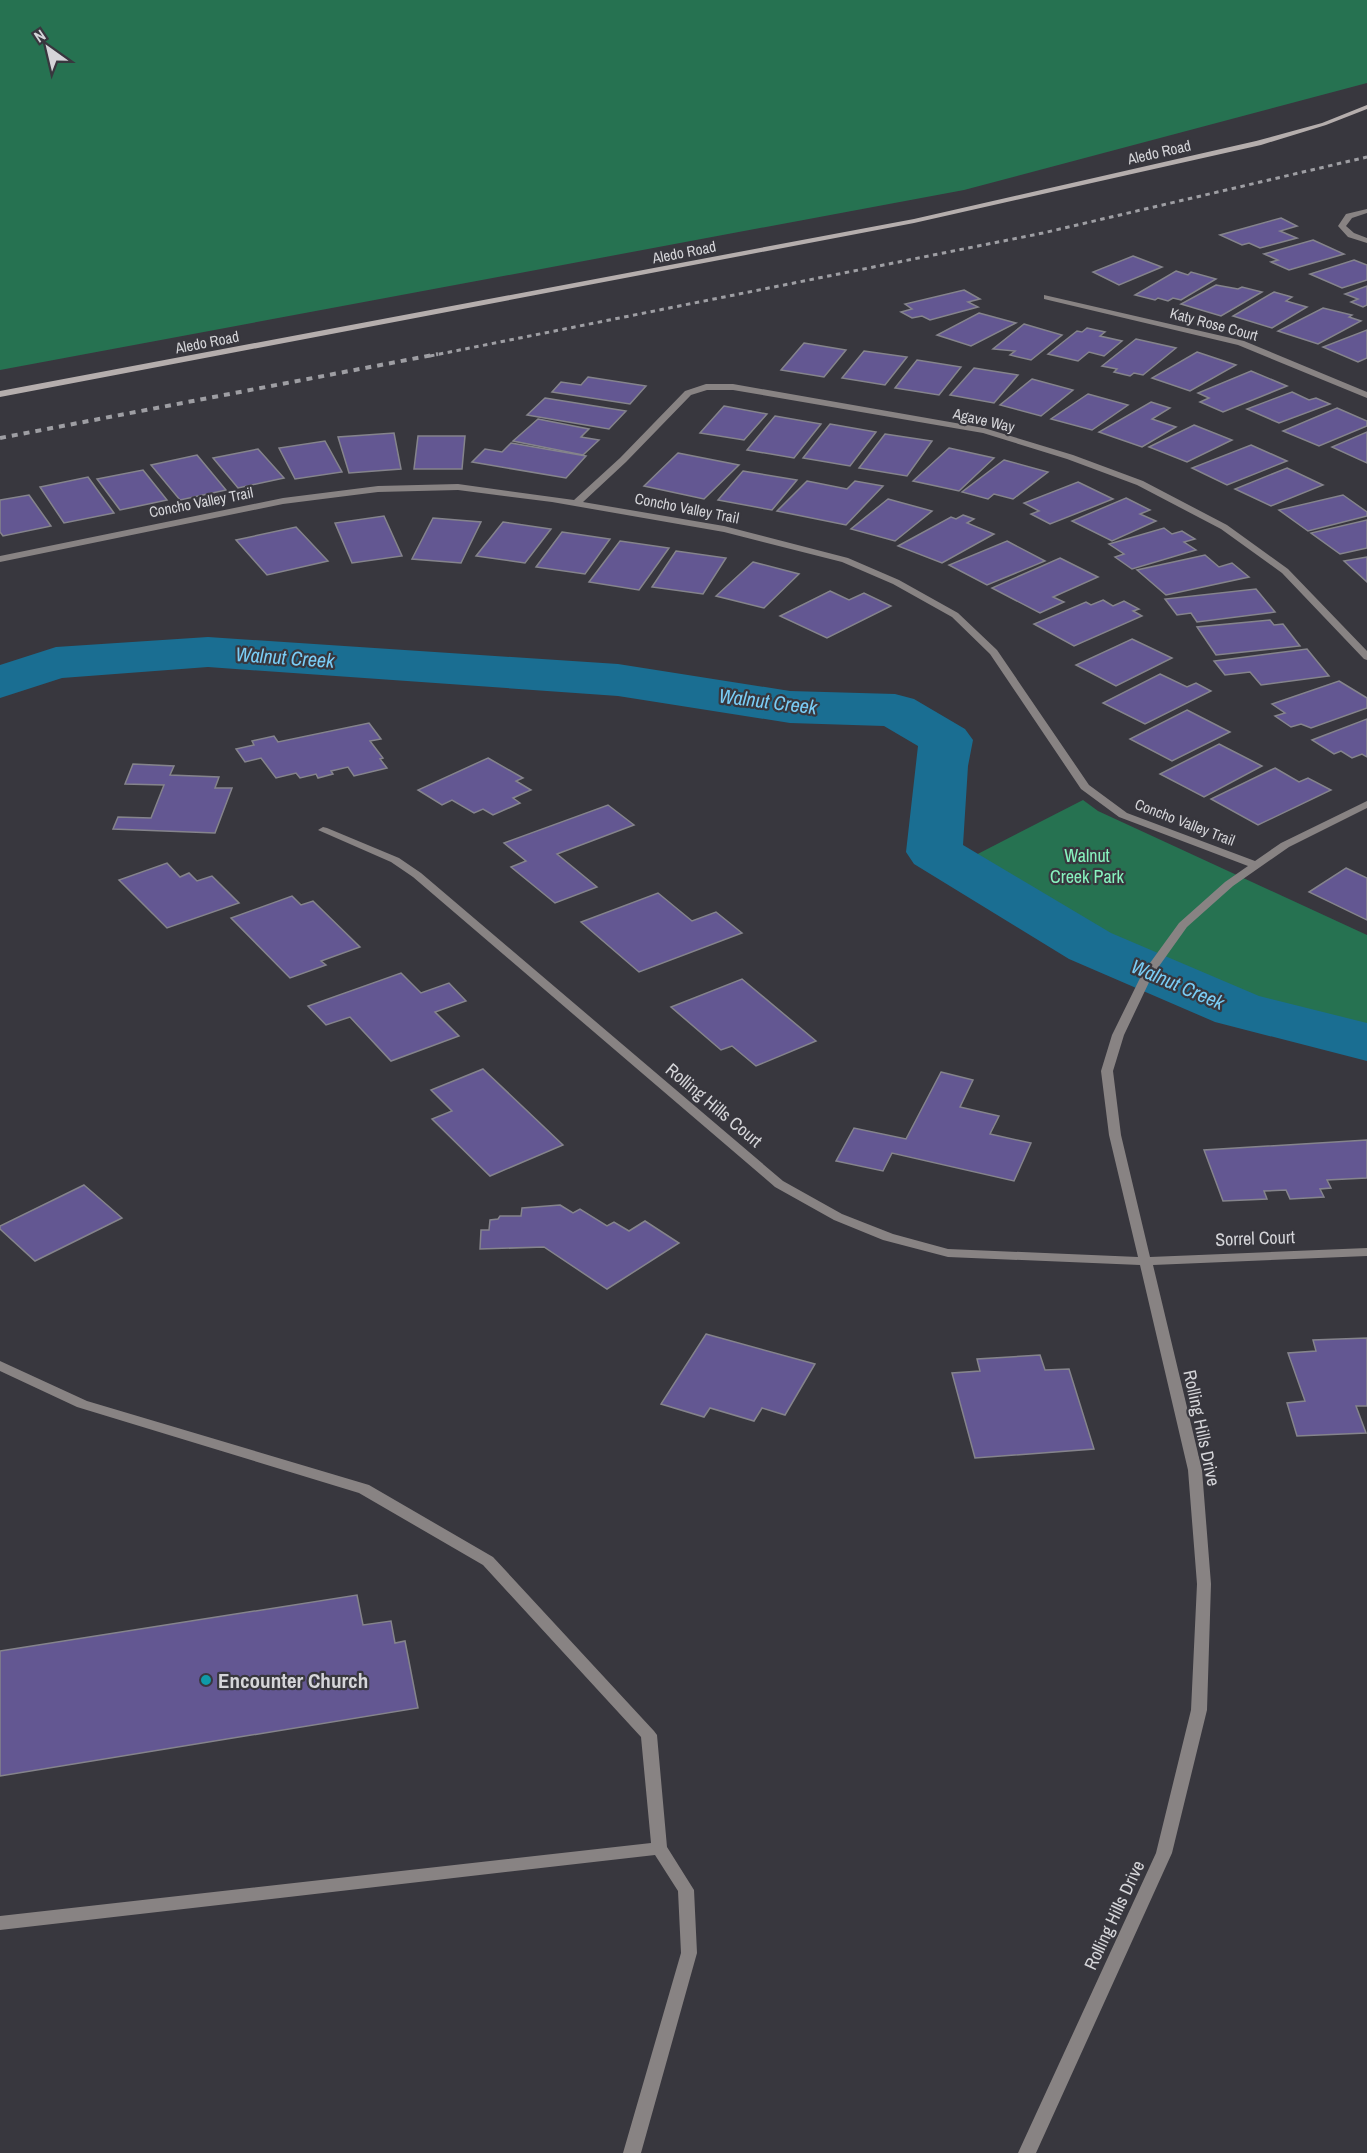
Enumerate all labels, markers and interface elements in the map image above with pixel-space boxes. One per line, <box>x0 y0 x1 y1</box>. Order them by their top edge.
north arrow <box>18 18 78 78</box>
text: N <box>30 24 50 47</box>
street label: Aledo Road <box>1124 135 1193 170</box>
street label: Aledo Road <box>649 236 718 269</box>
street label: Katy Rose Court <box>1168 302 1261 346</box>
street label: Aledo Road <box>172 326 241 359</box>
street label: Agave Way <box>950 403 1018 437</box>
street label: Concho Valley Trail <box>147 482 255 522</box>
street label: Concho Valley Trail <box>633 488 741 528</box>
water label: Walnut Creek <box>235 640 336 674</box>
water label: Walnut Creek <box>717 682 820 721</box>
street label: Concho Valley Trail <box>1132 793 1238 851</box>
park label: Walnut Creek Park <box>1050 843 1125 889</box>
water label: Walnut Creek <box>1127 952 1230 1016</box>
street label: Rolling Hills Court <box>660 1057 768 1153</box>
street label: Sorrel Court <box>1215 1224 1295 1252</box>
street label: Rolling Hills Drive <box>1177 1368 1227 1488</box>
place label: Encounter Church <box>218 1666 368 1695</box>
marker: Encounter Church <box>199 1673 213 1687</box>
street label: Rolling Hills Drive <box>1078 1856 1150 1974</box>

